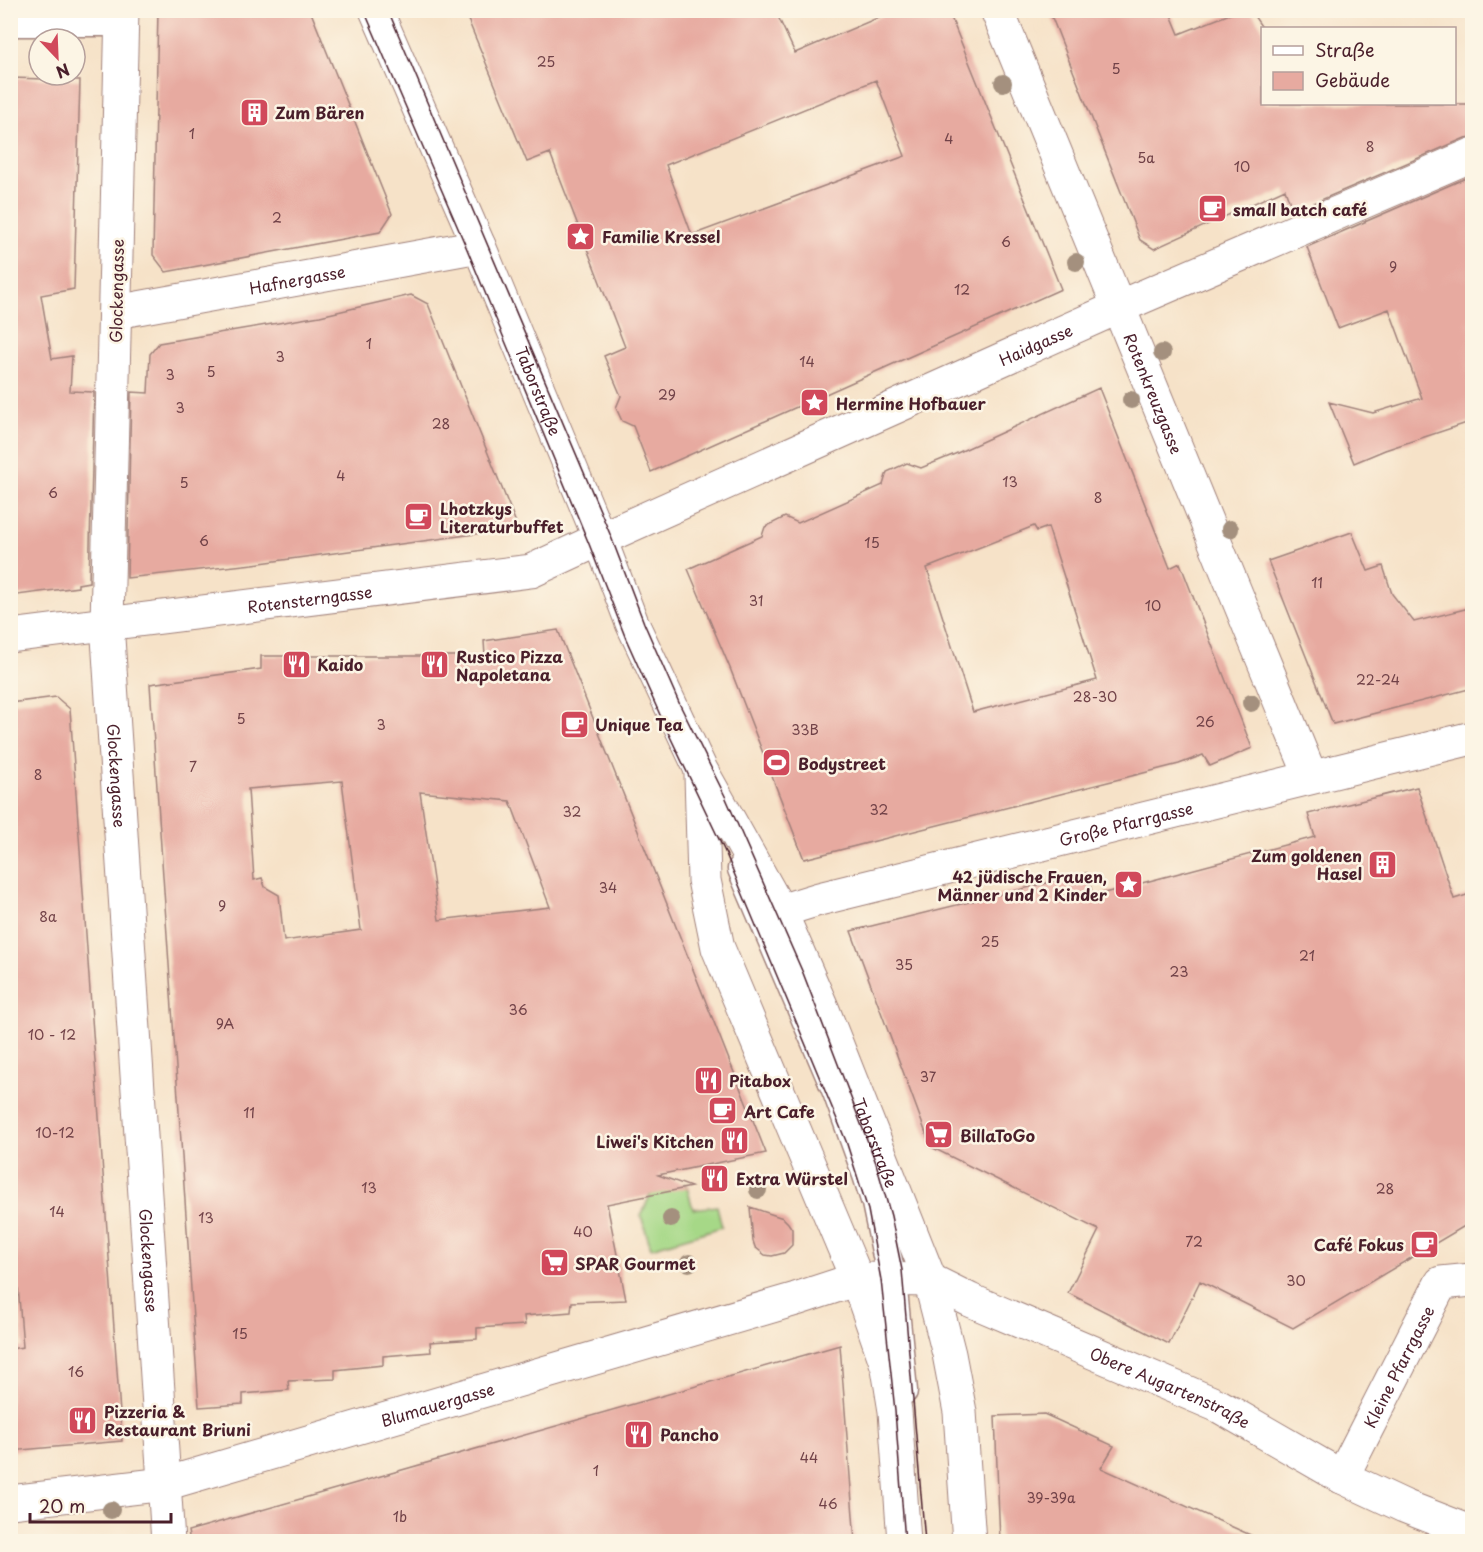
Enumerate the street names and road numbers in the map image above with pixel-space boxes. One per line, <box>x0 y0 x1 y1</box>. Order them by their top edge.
street label: Glockengasse <box>103 239 129 343</box>
street label: Hafnergasse <box>247 259 347 300</box>
street label: Haidgasse <box>995 317 1076 371</box>
street label: Rotenkreuzgasse <box>1118 329 1189 457</box>
street label: Taborstraße <box>510 342 568 439</box>
street label: Rotensterngasse <box>246 579 374 618</box>
street label: Glockengasse <box>102 723 133 828</box>
street label: Große Pfarrgasse <box>1057 795 1195 851</box>
street label: Taborstraße <box>847 1094 904 1191</box>
street label: Glockengasse <box>134 1208 165 1313</box>
street label: Kleine Pfarrgasse <box>1357 1301 1440 1432</box>
street label: Obere Augartenstraße <box>1086 1340 1255 1434</box>
street label: Blumauergasse <box>378 1376 497 1432</box>

